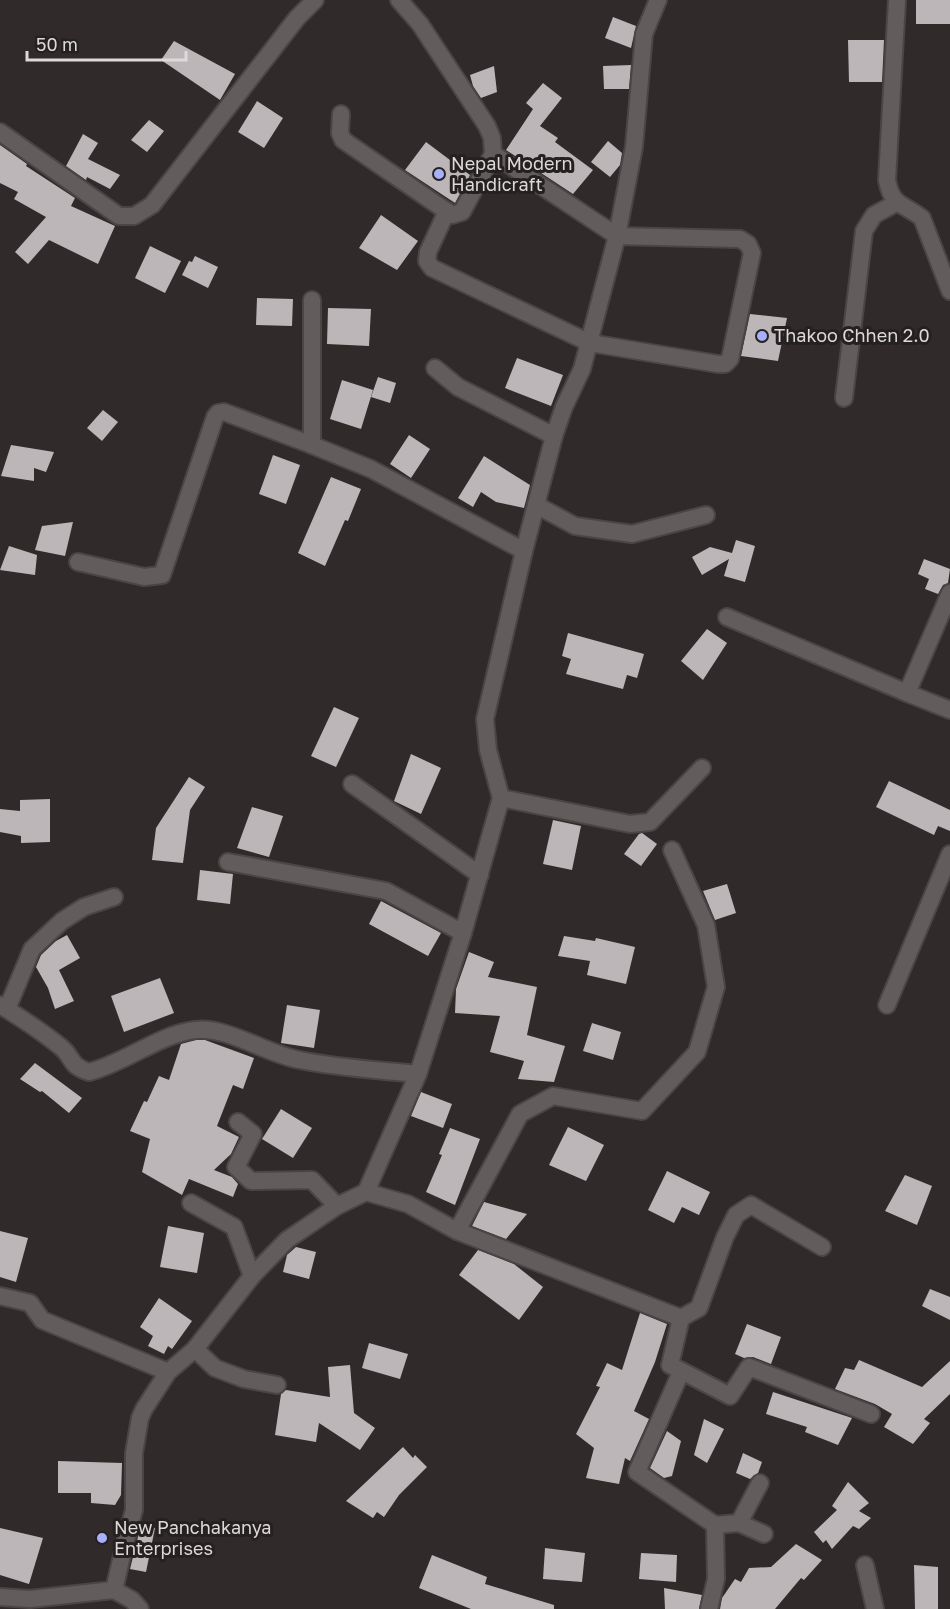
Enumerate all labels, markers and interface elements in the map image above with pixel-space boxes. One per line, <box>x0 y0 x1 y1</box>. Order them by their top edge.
scale bar <box>27 24 186 62</box>
text: 50 m <box>36 33 78 55</box>
place label: Nepal Modern Handicraft <box>451 152 573 195</box>
marker: Nepal Modern Handicraft <box>432 167 446 181</box>
place label: Thakoo Chhen 2.0 <box>774 324 930 346</box>
marker: Thakoo Chhen 2.0 <box>755 329 769 343</box>
place label: New Panchakanya Enterprises <box>114 1516 272 1559</box>
marker: New Panchakanya Enterprises <box>95 1531 109 1545</box>

